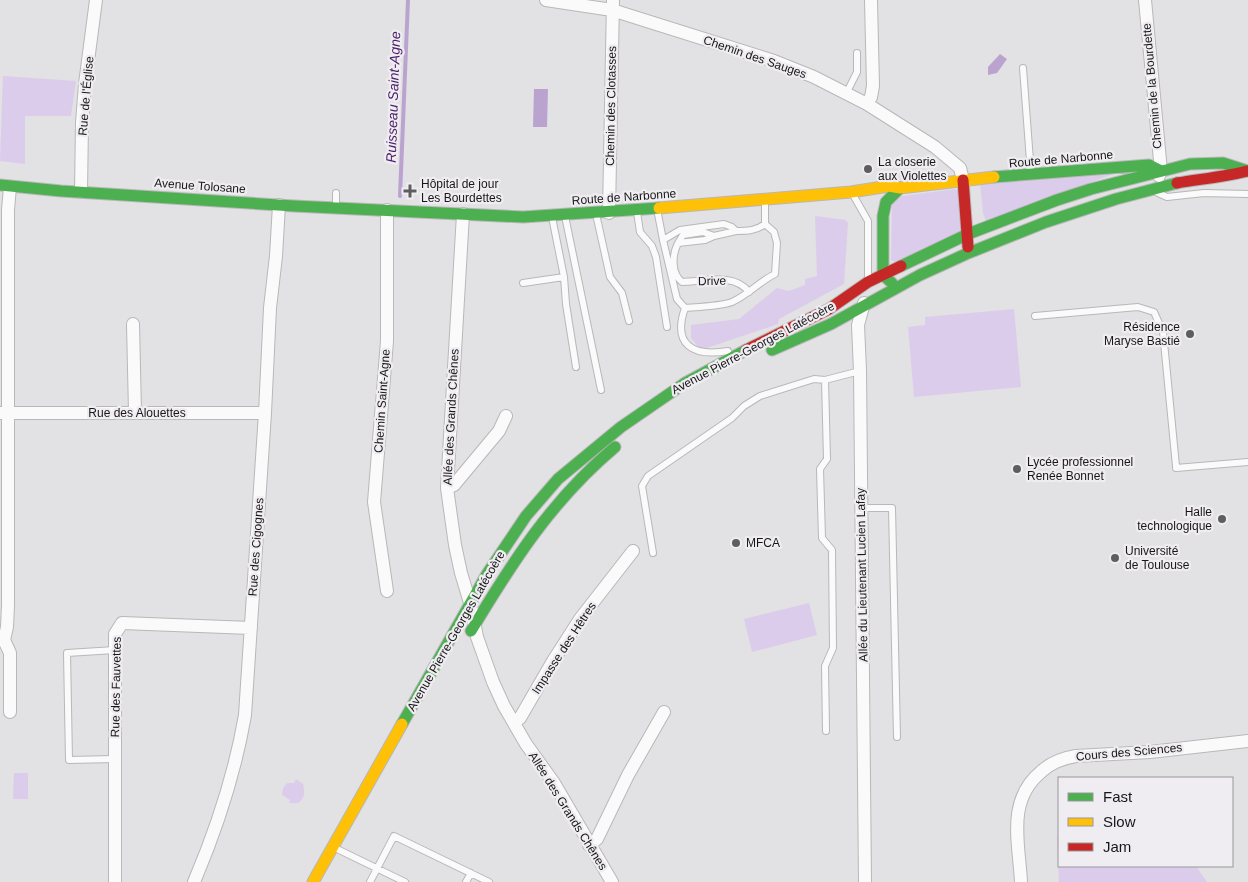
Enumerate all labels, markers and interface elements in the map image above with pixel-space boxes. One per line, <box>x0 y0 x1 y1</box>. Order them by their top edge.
street label: Chemin de la Bourdette <box>1140 22 1164 149</box>
water label: Ruisseau Saint-Agne <box>383 31 403 163</box>
street label: Chemin des Sauges <box>702 33 808 81</box>
street label: Chemin des Clotasses <box>603 46 619 166</box>
street label: Rue de l'Église <box>75 55 96 136</box>
street label: Route de Narbonne <box>1008 147 1114 171</box>
place label: La closerie aux Violettes <box>878 155 947 183</box>
marker: La closerie aux Violettes <box>862 163 874 175</box>
street label: Avenue Tolosane <box>154 176 247 196</box>
place label: Hôpital de jour Les Bourdettes <box>421 177 502 205</box>
marker: Hôpital de jour Les Bourdettes <box>403 184 417 198</box>
street label: Route de Narbonne <box>571 186 677 208</box>
street label: Drive <box>698 274 726 288</box>
street label: Avenue Pierre-Georges Latécoère <box>669 299 837 397</box>
place label: Résidence Maryse Bastié <box>1104 320 1180 348</box>
marker: Résidence Maryse Bastié <box>1184 328 1196 340</box>
street label: Chemin Saint-Agne <box>371 348 393 453</box>
street label: Allée des Grands Chênes <box>440 348 462 486</box>
street label: Rue des Alouettes <box>88 406 186 420</box>
place label: Lycée professionnel Renée Bonnet <box>1027 455 1133 483</box>
marker: Lycée professionnel Renée Bonnet <box>1011 463 1023 475</box>
street label: Allée du Lieutenant Lucien Lafay <box>853 488 871 662</box>
street label: Rue des Cigognes <box>246 497 266 597</box>
place label: Halle technologique <box>1137 505 1212 533</box>
marker: Halle technologique <box>1216 513 1228 525</box>
place label: MFCA <box>746 536 780 550</box>
marker: MFCA <box>730 537 742 549</box>
place label: Université de Toulouse <box>1125 544 1190 572</box>
street label: Avenue Pierre-Georges Latécoère <box>404 548 508 714</box>
marker: Université de Toulouse <box>1109 552 1121 564</box>
street label: Impasse des Hêtres <box>529 599 599 697</box>
street label: Rue des Fauvettes <box>108 637 124 737</box>
street label: Cours des Sciences <box>1075 740 1183 764</box>
street label: Allée des Grands Chênes <box>526 749 610 873</box>
legend <box>1058 777 1233 867</box>
text: Fast <box>1103 788 1133 805</box>
text: Slow <box>1103 813 1136 830</box>
text: Jam <box>1103 838 1131 855</box>

